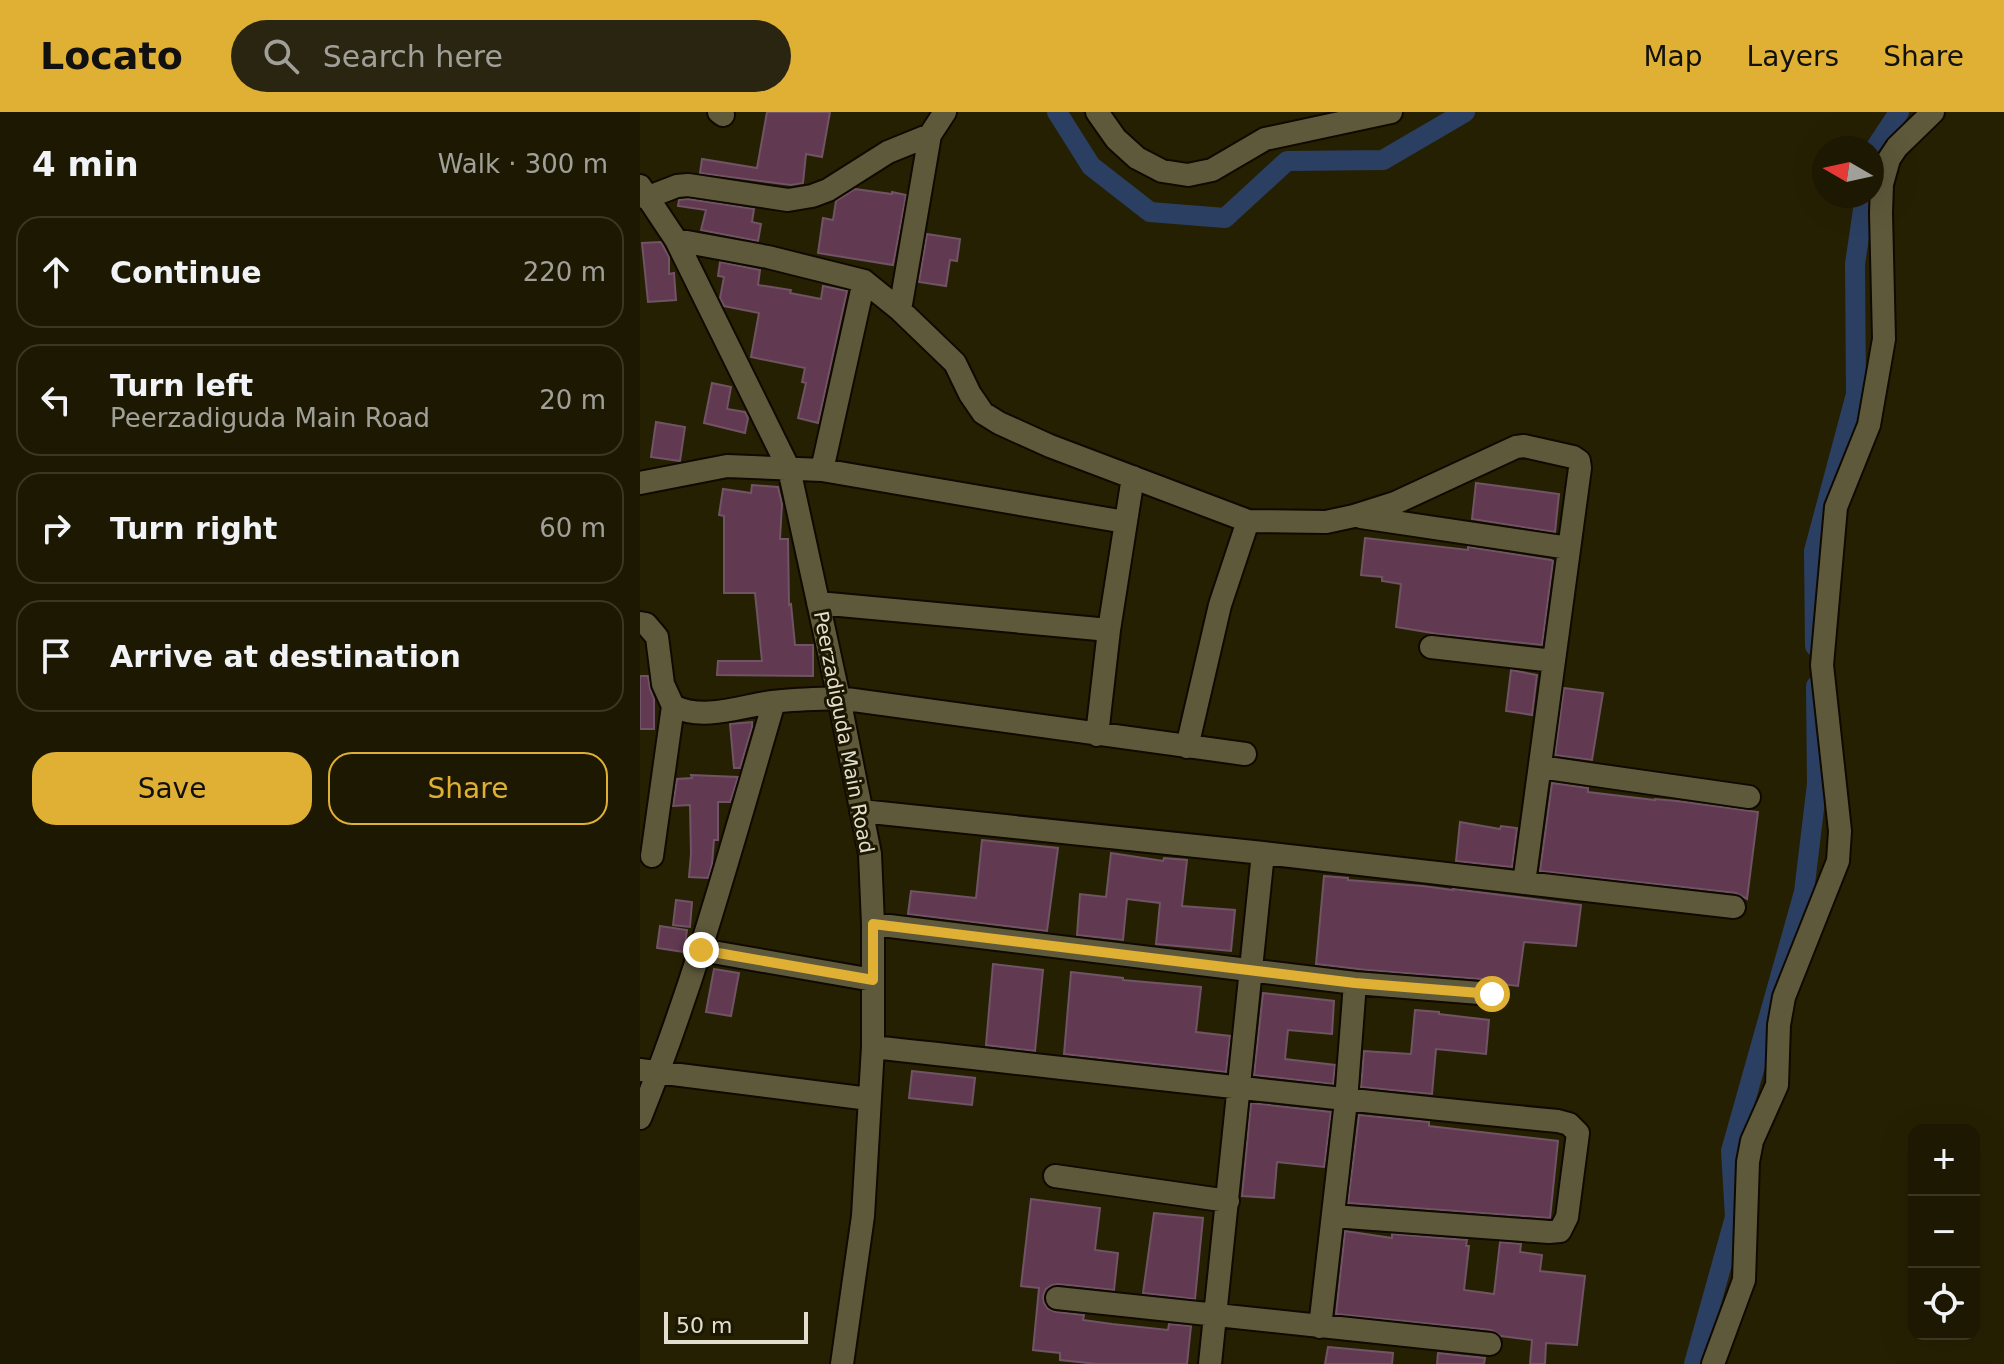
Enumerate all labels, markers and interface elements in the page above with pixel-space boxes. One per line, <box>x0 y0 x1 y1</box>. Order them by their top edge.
search box <box>231 20 791 92</box>
text: Locato <box>40 34 183 78</box>
icon: search <box>259 34 303 78</box>
text: Search here <box>323 39 503 74</box>
text: Map <box>1643 40 1703 73</box>
text: Layers <box>1747 40 1839 73</box>
text: Share <box>1883 40 1964 73</box>
north arrow <box>1812 136 1884 208</box>
text: 4 min <box>32 144 139 184</box>
text: Walk · 300 m <box>438 149 608 179</box>
icon: ahead <box>34 250 78 294</box>
text: Continue <box>110 255 262 290</box>
text: 220 m <box>523 257 606 287</box>
text: Turn left <box>110 368 253 403</box>
icon: left <box>34 378 78 422</box>
text: 20 m <box>539 385 606 415</box>
text: Peerzadiguda Main Road <box>110 403 430 433</box>
icon: right <box>34 506 78 550</box>
text: Turn right <box>110 511 277 546</box>
text: 60 m <box>539 513 606 543</box>
street label: Peerzadiguda Main Road <box>809 609 879 855</box>
icon: arrive <box>34 634 78 678</box>
text: Arrive at destination <box>110 639 461 674</box>
button: Save <box>32 752 312 825</box>
button: Share <box>328 752 608 825</box>
route end <box>683 932 719 968</box>
route start <box>1474 976 1510 1012</box>
map controls <box>1908 1124 1980 1340</box>
button: + <box>1908 1124 1980 1196</box>
button: − <box>1908 1196 1980 1268</box>
button: locate <box>1908 1268 1980 1340</box>
scale bar <box>664 1308 808 1344</box>
text: 50 m <box>676 1313 732 1338</box>

